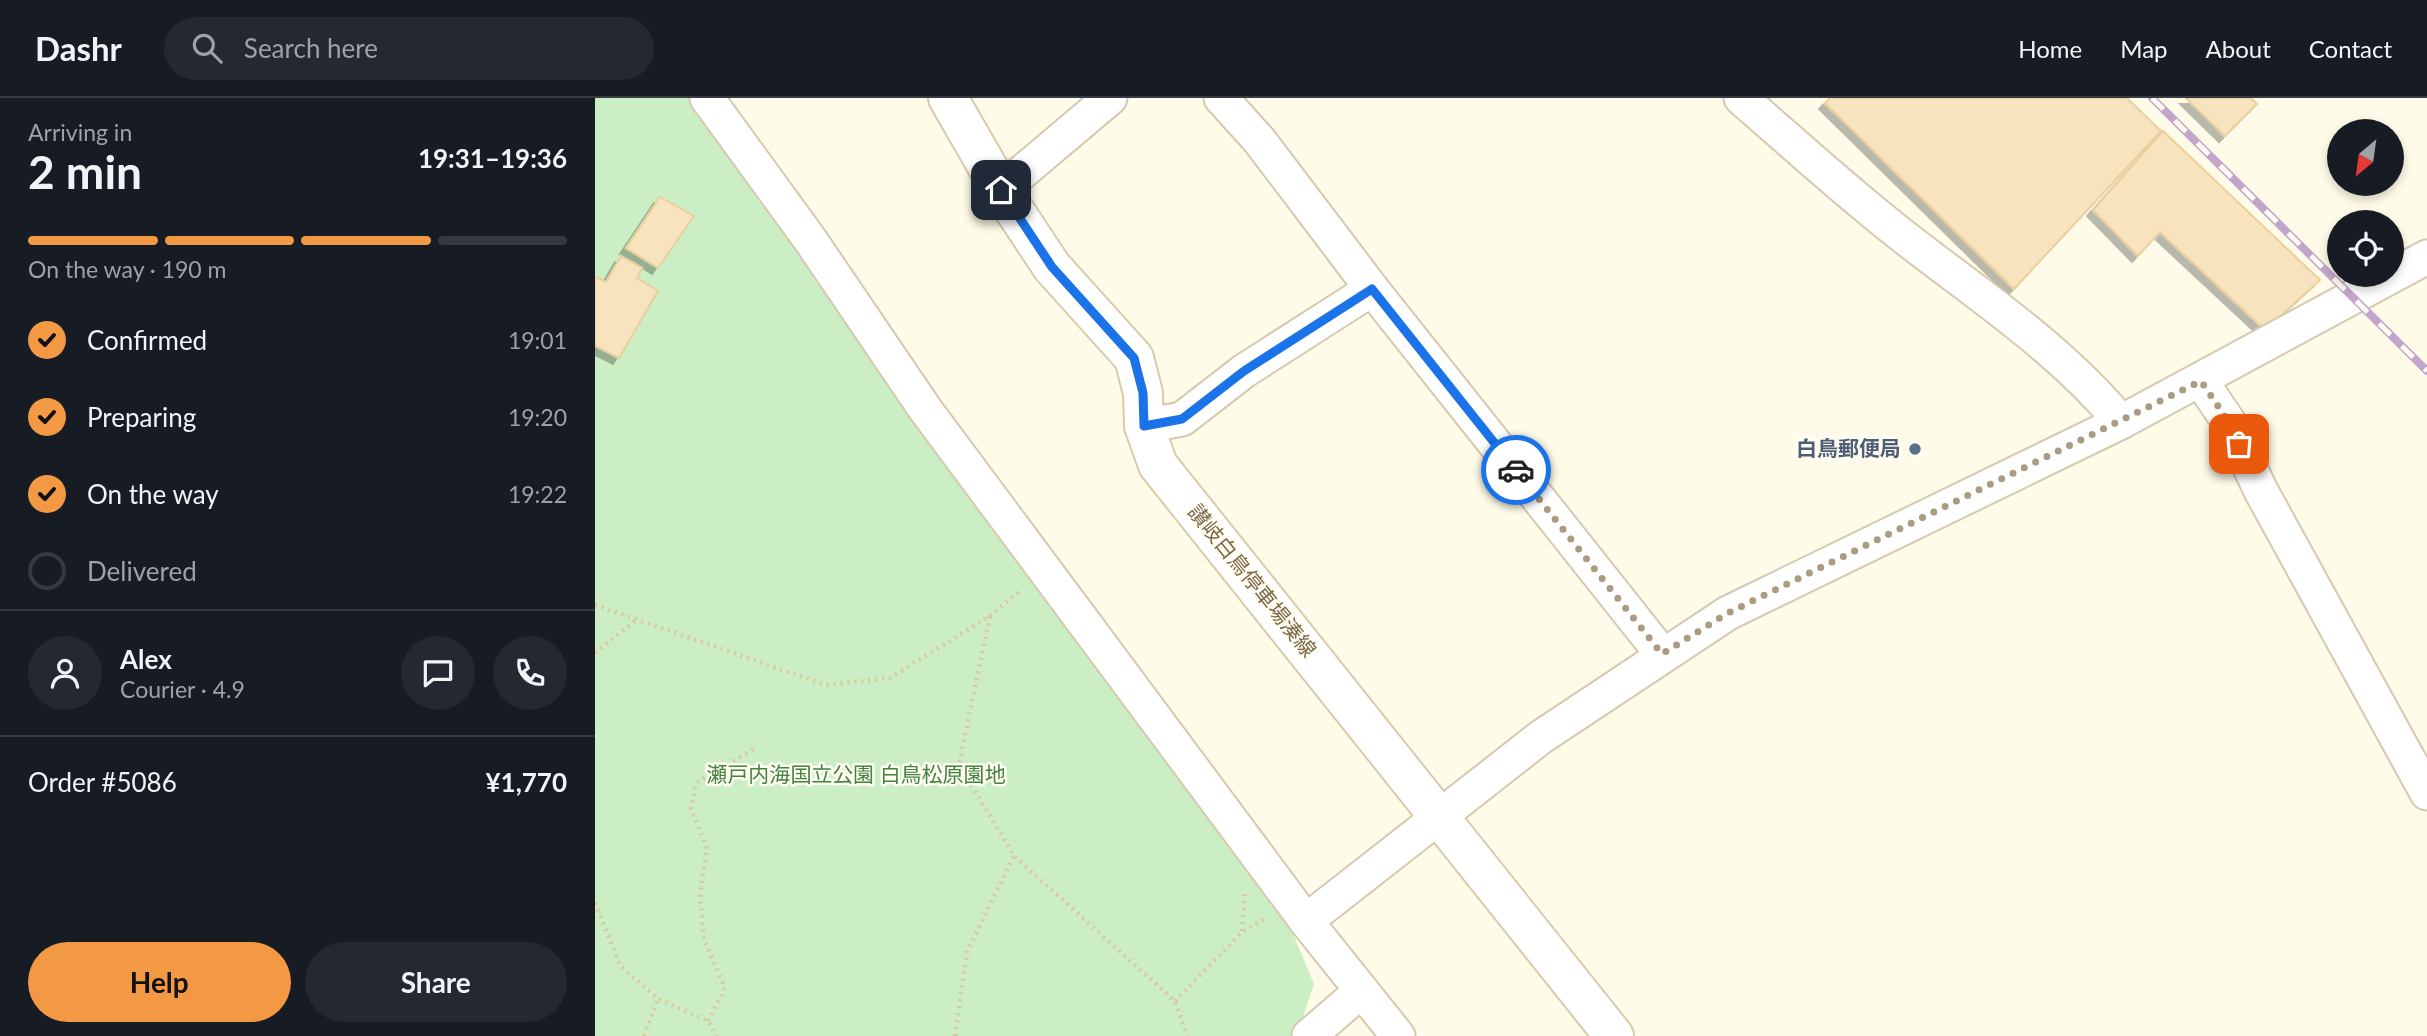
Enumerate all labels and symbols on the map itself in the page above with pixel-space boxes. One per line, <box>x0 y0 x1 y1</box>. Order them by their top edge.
north arrow <box>2327 119 2405 196</box>
pin <box>971 160 1031 220</box>
pin <box>2209 414 2269 474</box>
courier <box>1481 435 1551 505</box>
place label: 白鳥郵便局 <box>1796 435 1901 460</box>
marker: 白鳥郵便局 <box>1907 441 1923 457</box>
street label: 讃岐白鳥停車場湊線 <box>1184 499 1322 661</box>
park label: 瀬戸内海国立公園 白鳥松原園地 <box>706 761 1006 786</box>

